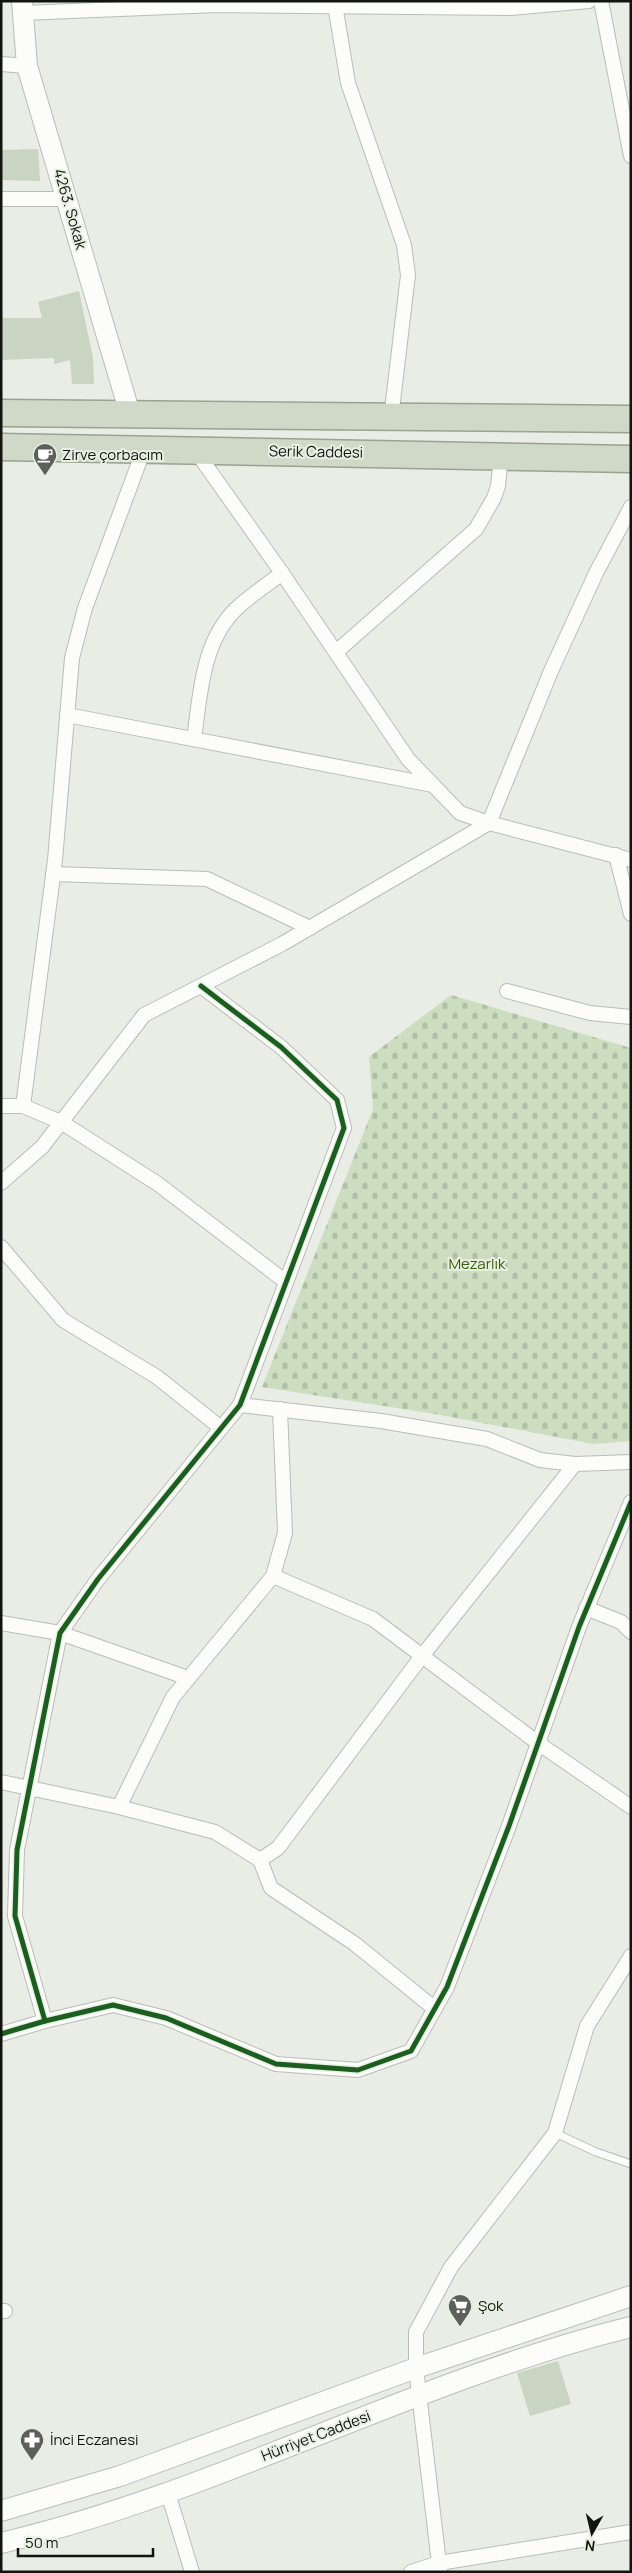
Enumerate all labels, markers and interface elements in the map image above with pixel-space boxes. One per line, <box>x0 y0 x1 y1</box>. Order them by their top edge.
street label: 4263. Sokak <box>49 166 92 252</box>
street label: Serik Caddesi <box>269 440 363 463</box>
cafe icon: Zirve çorbacım <box>32 442 58 476</box>
place label: Zirve çorbacım <box>62 444 163 465</box>
park label: Mezarlık <box>448 1253 506 1274</box>
supermarket icon: Şok <box>447 2293 473 2327</box>
place label: Şok <box>478 2295 504 2316</box>
street label: Hürriyet Caddesi <box>258 2405 374 2466</box>
pharmacy icon: İnci Eczanesi <box>19 2427 45 2461</box>
place label: İnci Eczanesi <box>50 2429 139 2450</box>
north arrow <box>567 2508 617 2558</box>
scale bar <box>18 2526 152 2558</box>
text: 50 m <box>25 2532 59 2553</box>
text: N <box>584 2536 596 2556</box>

